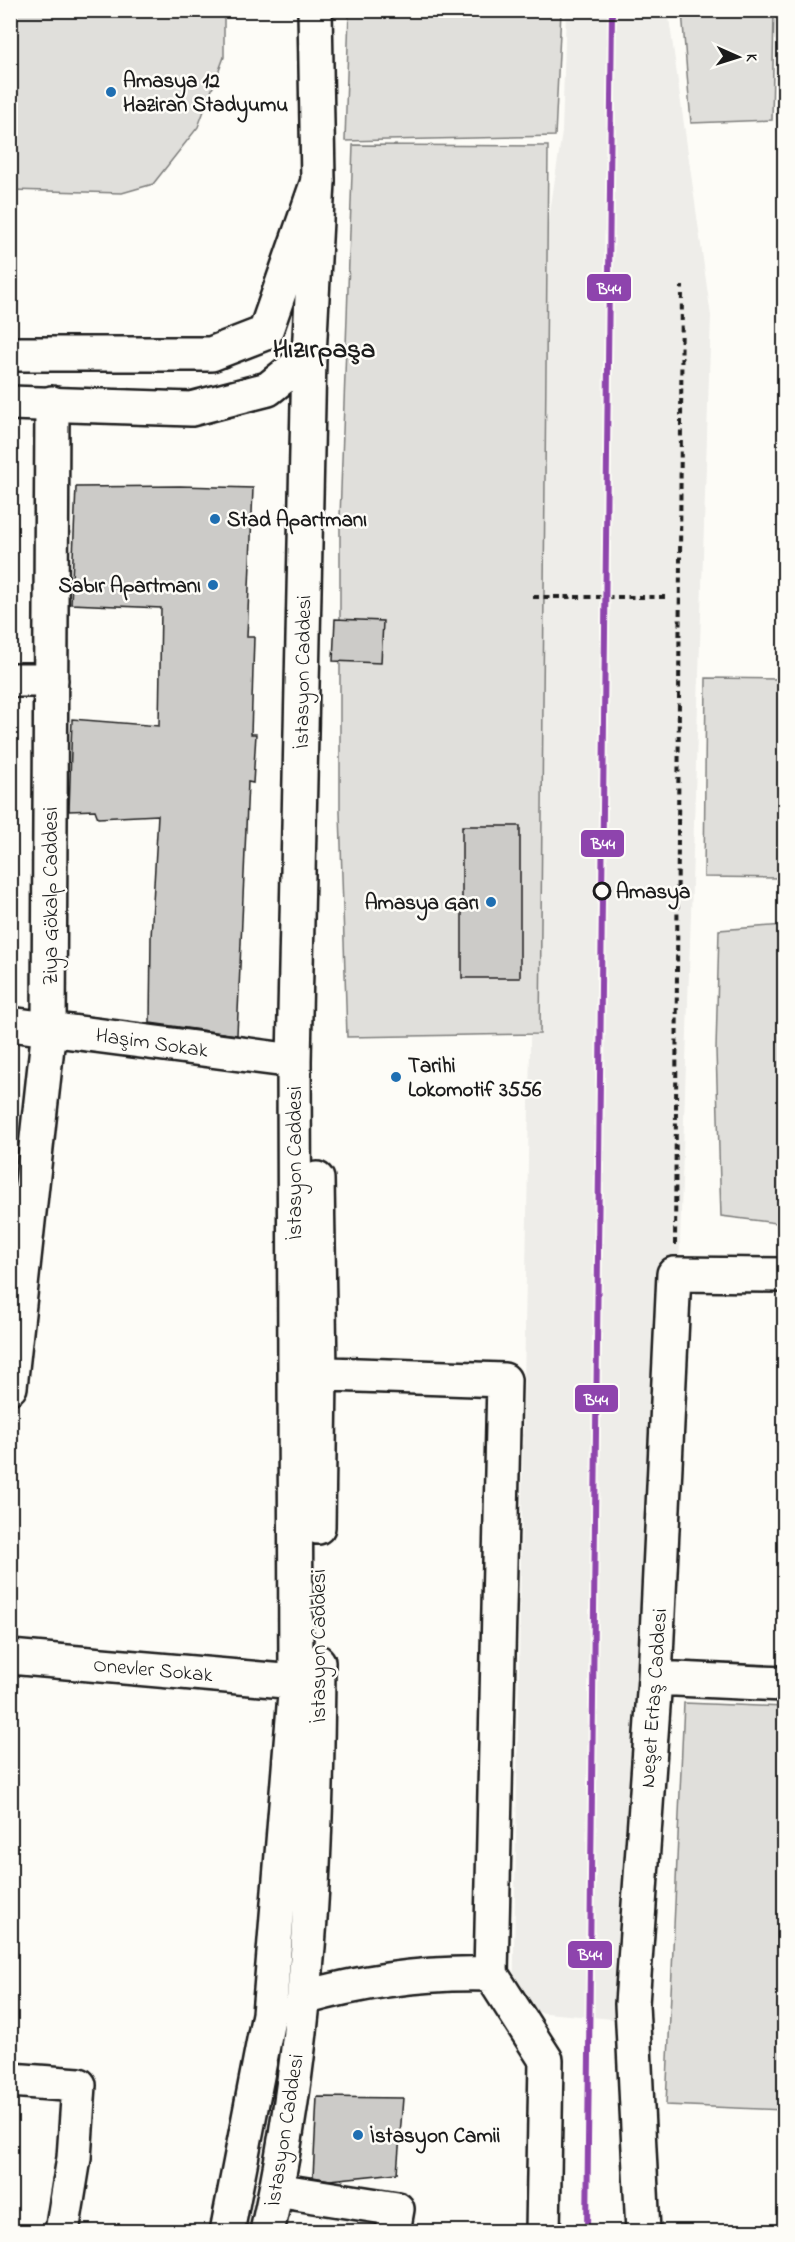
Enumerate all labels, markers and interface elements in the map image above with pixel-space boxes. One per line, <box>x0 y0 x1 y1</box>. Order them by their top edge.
north arrow <box>708 27 768 87</box>
text: K <box>739 53 763 63</box>
place label: Amasya 12 Haziran Stadyumu <box>123 67 288 123</box>
marker: Amasya 12 Haziran Stadyumu <box>104 85 118 99</box>
line badge: B44 <box>586 273 632 302</box>
text: B44 <box>596 278 621 302</box>
district label: Hızırpaşa <box>273 331 375 370</box>
place label: Stad Apartmanı <box>227 506 367 536</box>
marker: Stad Apartmanı <box>208 512 222 526</box>
place label: Sabır Apartmanı <box>59 572 201 602</box>
marker: Sabır Apartmanı <box>206 578 220 592</box>
street label: İstasyon Caddesi <box>288 595 322 749</box>
street label: Ziya Gökalp Caddesi <box>37 807 69 985</box>
line badge: B44 <box>580 829 625 858</box>
text: B44 <box>590 833 615 857</box>
place label: Amasya <box>616 878 690 910</box>
marker: Amasya <box>593 882 611 900</box>
place label: Amasya Garı <box>365 889 479 921</box>
marker: Amasya Garı <box>484 895 498 909</box>
street label: Haşim Sokak <box>94 1021 211 1067</box>
place label: Tarihi Lokomotif 3556 <box>408 1052 542 1106</box>
marker: Tarihi Lokomotif 3556 <box>389 1070 403 1084</box>
street label: İstasyon Caddesi <box>281 1086 313 1240</box>
line badge: B44 <box>574 1384 619 1413</box>
text: B44 <box>583 1389 608 1413</box>
street label: İstasyon Caddesi <box>305 1569 337 1723</box>
street label: Neşet Ertaş Caddesi <box>634 1607 676 1789</box>
street label: Onevler Sokak <box>92 1651 215 1691</box>
line badge: B44 <box>567 1940 613 1969</box>
text: B44 <box>577 1944 602 1968</box>
street label: İstasyon Caddesi <box>259 2052 315 2209</box>
place label: İstasyon Camii <box>370 2122 500 2154</box>
marker: İstasyon Camii <box>351 2128 365 2142</box>

